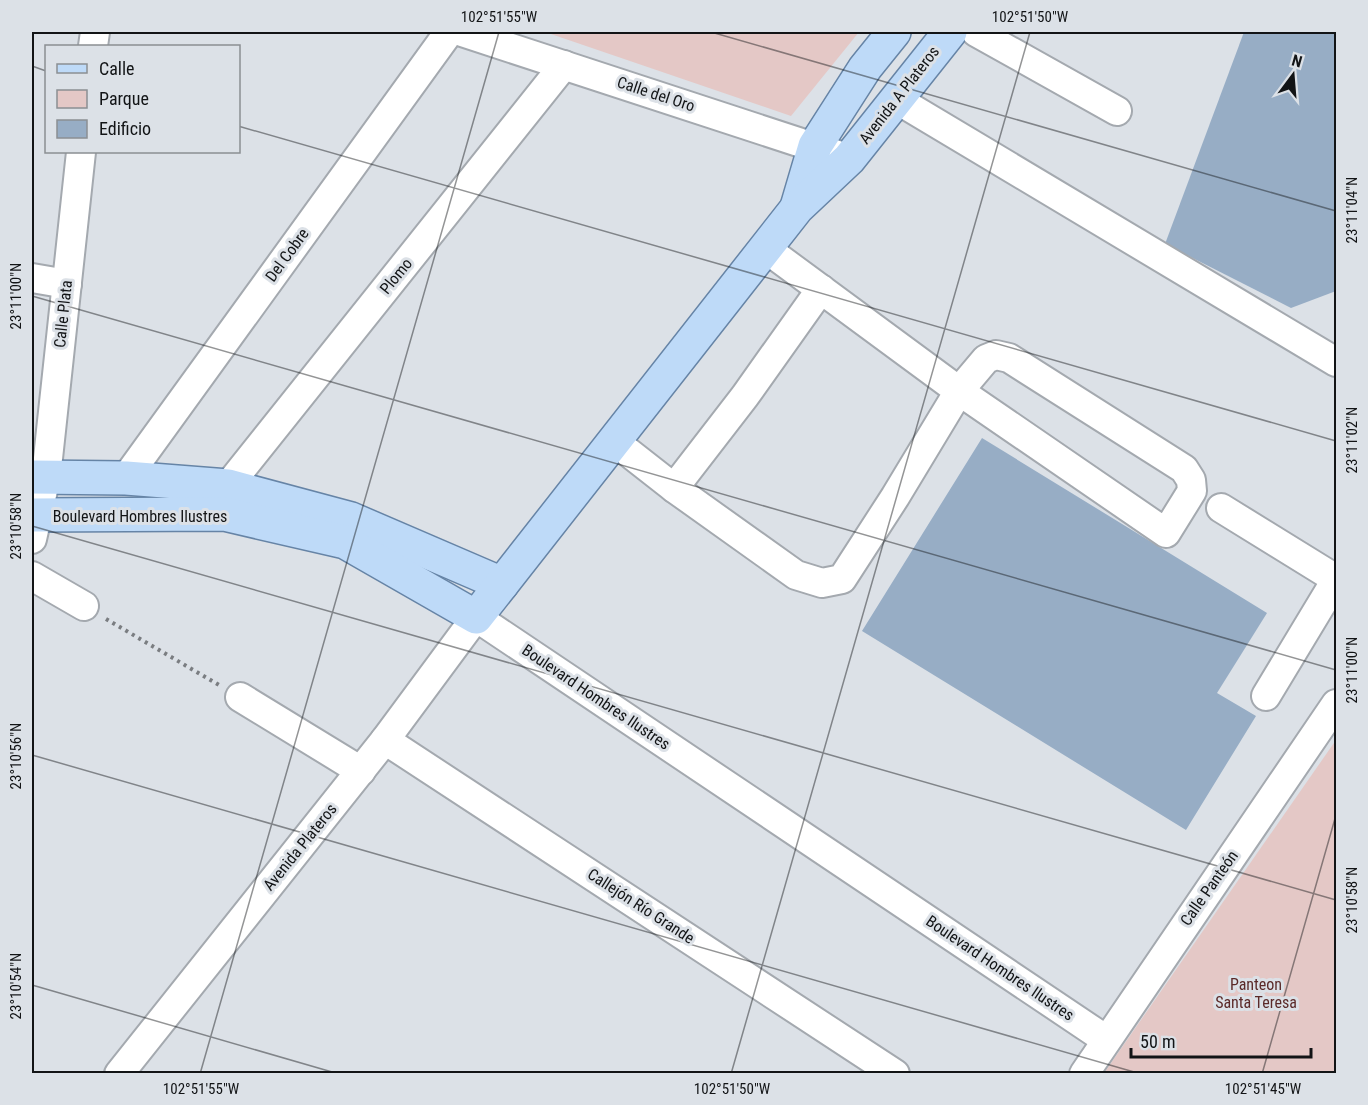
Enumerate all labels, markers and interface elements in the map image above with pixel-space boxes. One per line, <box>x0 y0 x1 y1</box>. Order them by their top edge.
text: 102°51'55"W <box>461 8 538 26</box>
text: 102°51'50"W <box>992 8 1069 26</box>
street label: Avenida A Plateros <box>855 42 943 148</box>
legend <box>45 45 240 153</box>
north arrow <box>1263 45 1323 105</box>
text: N <box>1290 51 1304 72</box>
text: Calle <box>99 58 135 79</box>
street label: Calle del Oro <box>615 73 697 115</box>
text: Parque <box>99 88 149 109</box>
text: Edificio <box>99 118 151 139</box>
text: 23°11'04"N <box>1343 177 1361 243</box>
street label: Del Cobre <box>261 225 313 285</box>
street label: Plomo <box>376 254 416 298</box>
text: 23°11'00"N <box>7 263 25 329</box>
street label: Calle Plata <box>50 279 76 349</box>
text: 23°11'02"N <box>1343 407 1361 473</box>
text: 23°10'58"N <box>7 493 25 559</box>
street label: Boulevard Hombres Ilustres <box>53 507 227 526</box>
text: 23°11'00"N <box>1343 637 1361 703</box>
street label: Boulevard Hombres Ilustres <box>518 640 674 754</box>
text: 23°10'56"N <box>7 723 25 789</box>
street label: Avenida Plateros <box>259 800 341 894</box>
street label: Calle Panteón <box>1176 847 1242 929</box>
street label: Callejón Río Grande <box>584 864 698 948</box>
text: 23°10'58"N <box>1343 867 1361 933</box>
street label: Boulevard Hombres Ilustres <box>922 911 1078 1025</box>
text: 23°10'54"N <box>7 953 25 1019</box>
park label: Panteon Santa Teresa <box>1215 975 1297 1012</box>
scale bar <box>1131 1021 1311 1059</box>
text: 50 m <box>1140 1031 1175 1052</box>
text: 102°51'55"W <box>163 1080 240 1098</box>
text: 102°51'50"W <box>694 1080 771 1098</box>
text: 102°51'45"W <box>1225 1080 1302 1098</box>

